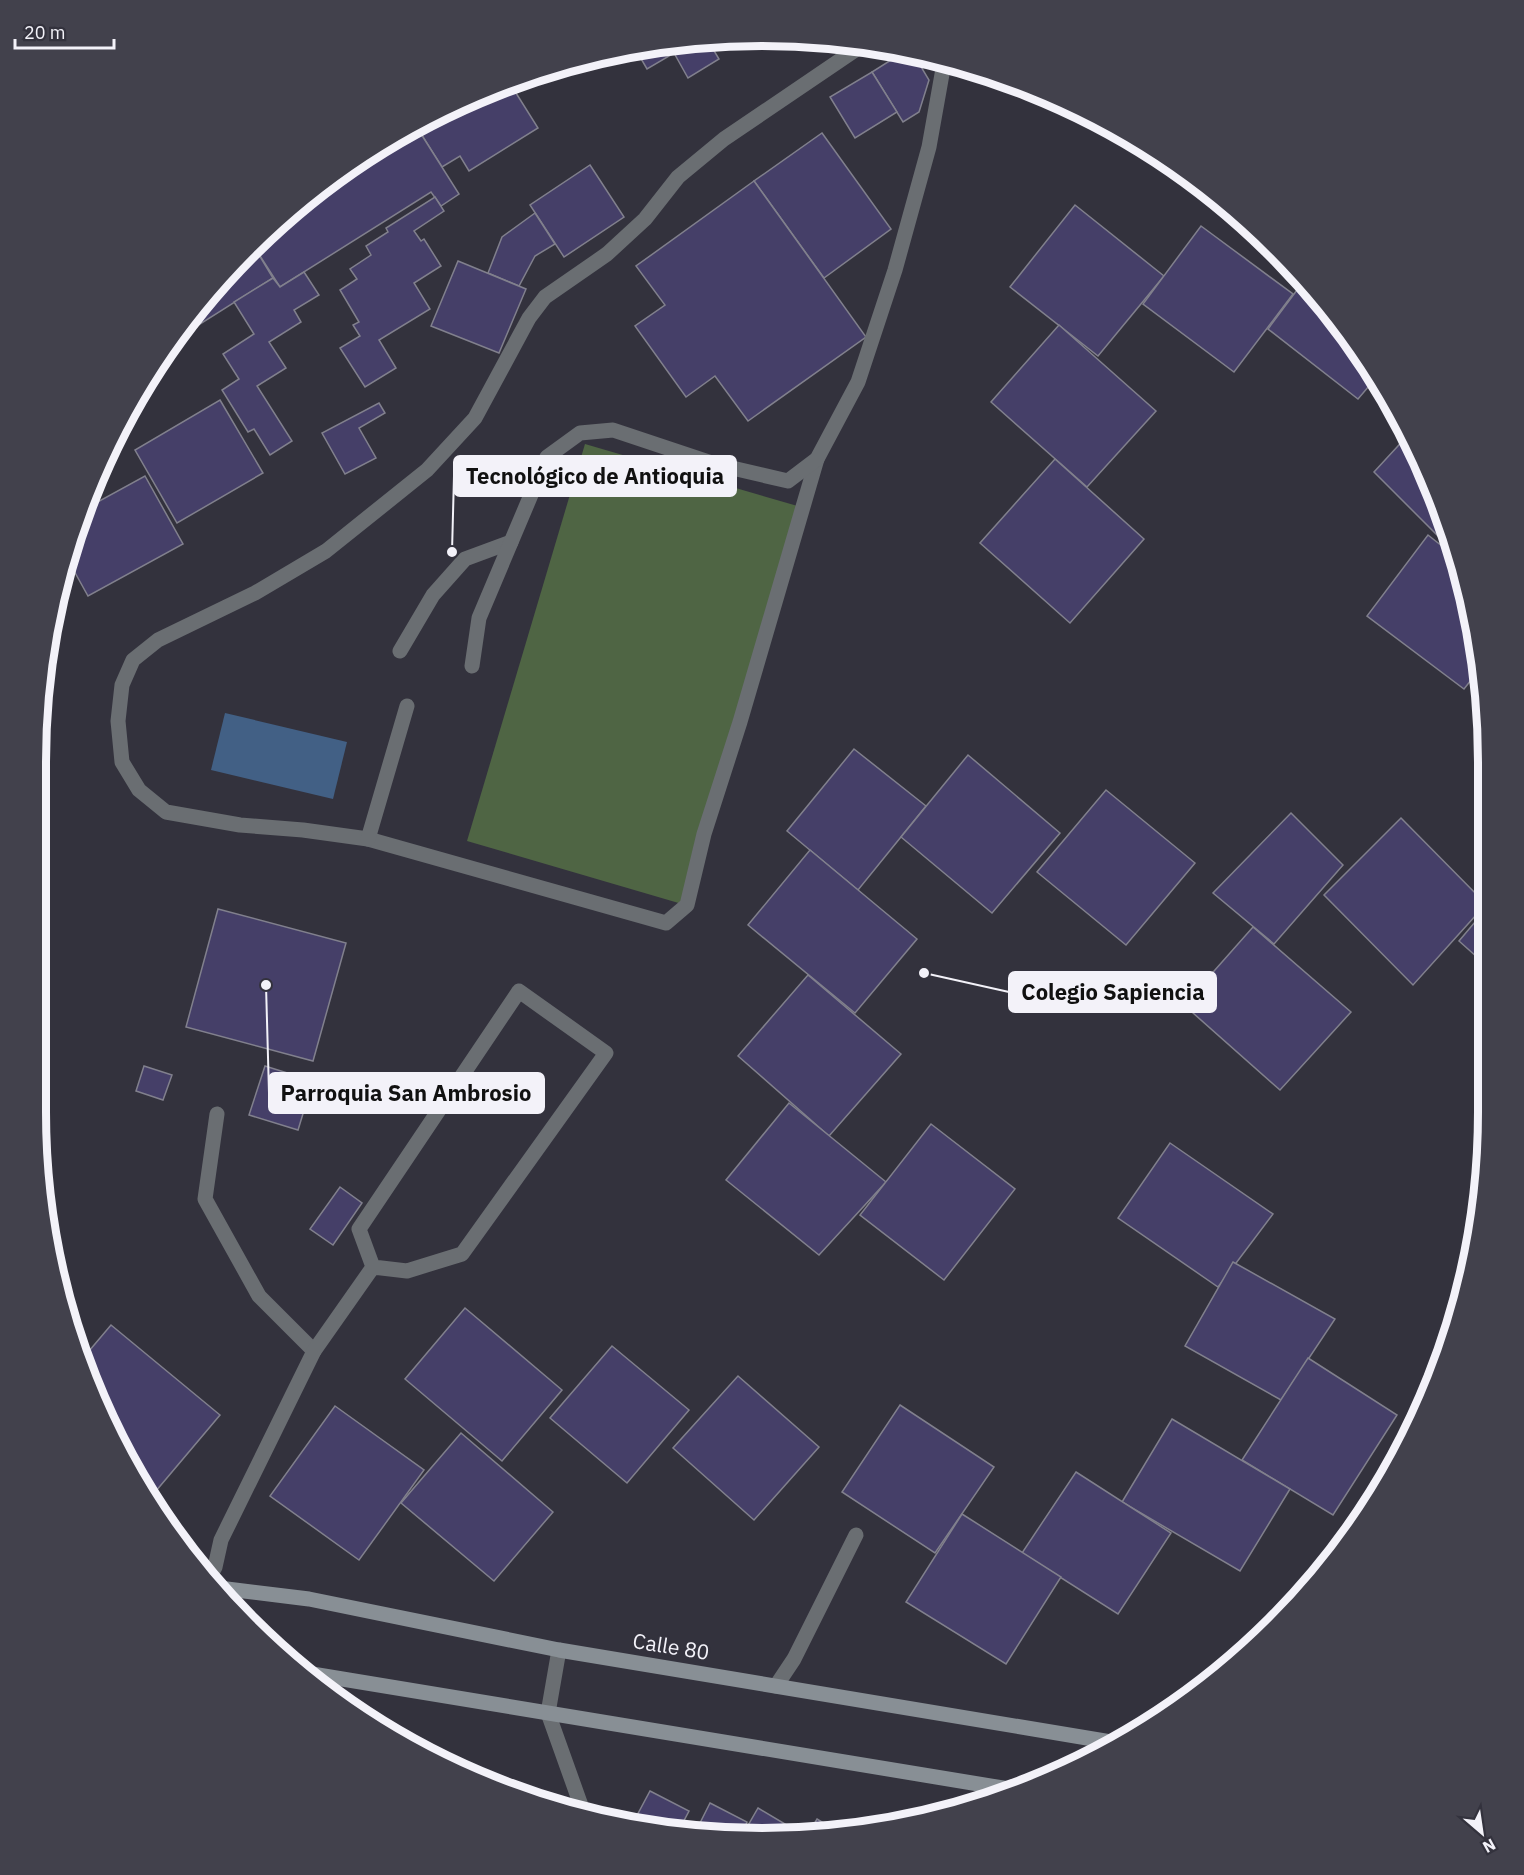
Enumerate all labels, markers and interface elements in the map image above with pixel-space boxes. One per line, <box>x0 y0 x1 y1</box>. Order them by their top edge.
scale bar <box>15 12 114 50</box>
text: 20 m <box>24 21 66 44</box>
callout: Tecnológico de Antioquia <box>454 456 736 496</box>
text: Tecnológico de Antioquia <box>466 461 724 490</box>
callout: Colegio Sapiencia <box>1009 972 1216 1012</box>
text: Colegio Sapiencia <box>1021 977 1205 1006</box>
callout: Parroquia San Ambrosio <box>269 1073 544 1113</box>
text: Parroquia San Ambrosio <box>281 1078 531 1107</box>
street label: Calle 80 <box>631 1626 712 1666</box>
north arrow <box>1452 1803 1512 1863</box>
text: N <box>1479 1835 1499 1858</box>

